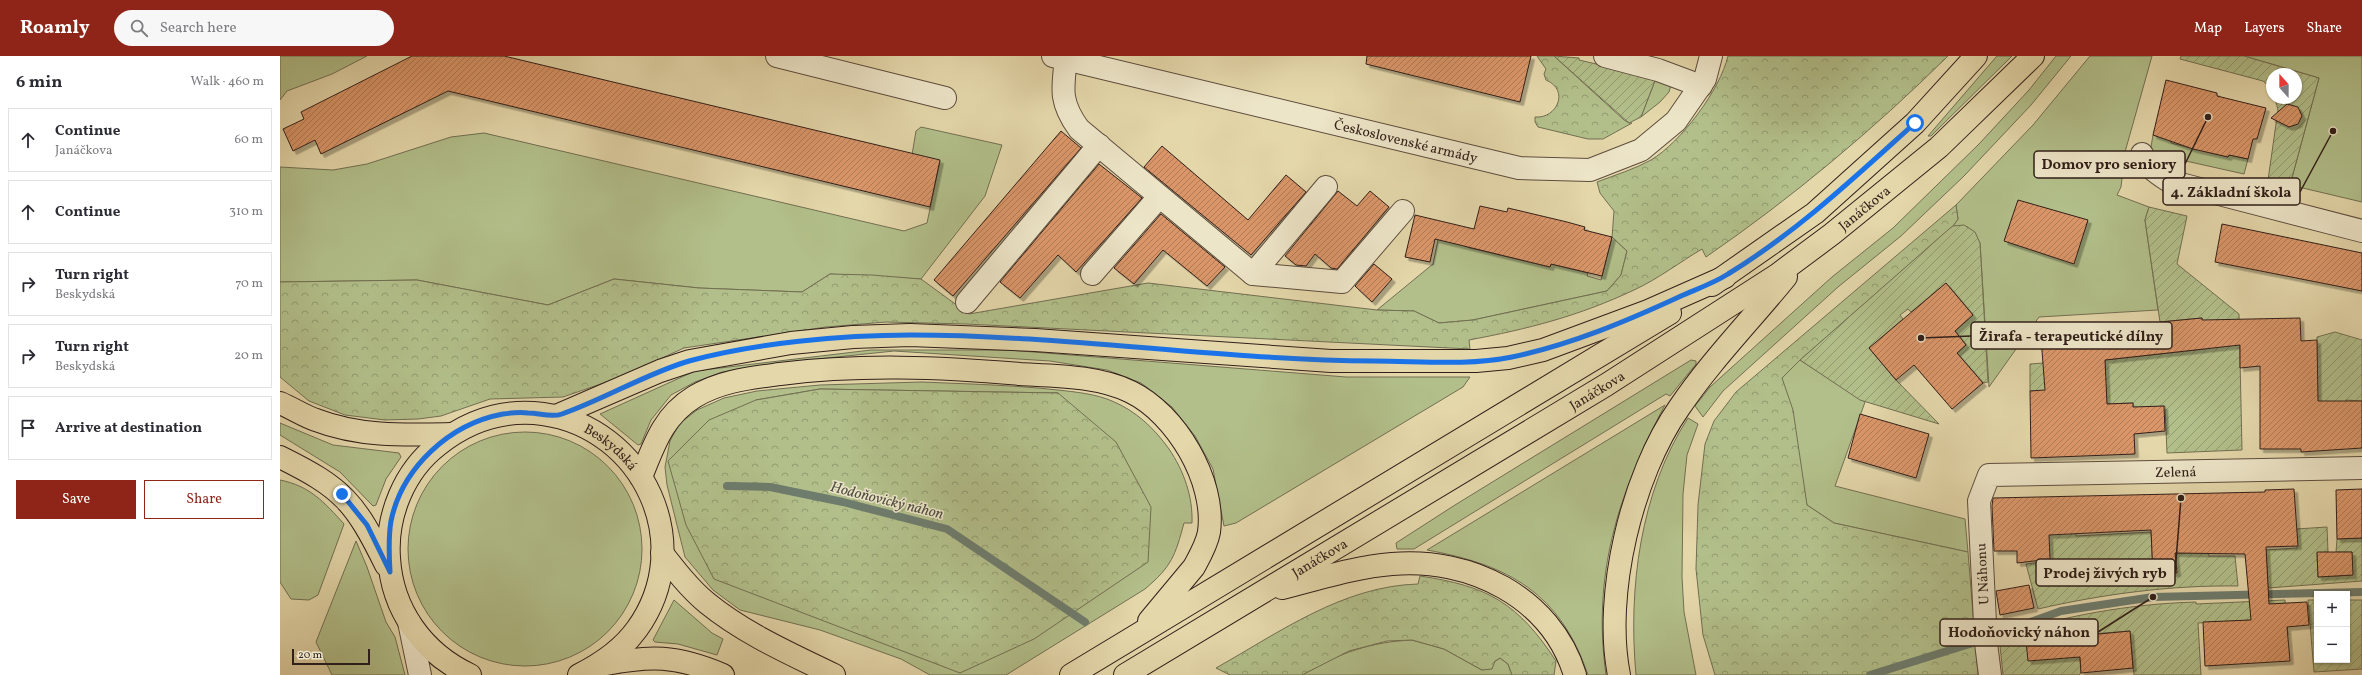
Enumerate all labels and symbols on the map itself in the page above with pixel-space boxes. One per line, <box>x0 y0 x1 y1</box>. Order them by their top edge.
north arrow <box>2266 68 2302 104</box>
route start <box>1906 114 1924 132</box>
street label: Československé armády <box>1332 116 1480 169</box>
callout: Domov pro seniory <box>2034 151 2185 178</box>
text: Domov pro seniory <box>2042 155 2177 176</box>
callout: 4. Základní škola <box>2163 178 2300 205</box>
street label: Janáčkova <box>1835 182 1895 236</box>
text: 4. Základní škola <box>2171 183 2291 204</box>
callout: Žirafa - terapeutické dílny <box>1971 322 2172 349</box>
text: Žirafa - terapeutické dílny <box>1979 327 2164 348</box>
street label: Janáčkova <box>1566 367 1629 416</box>
street label: Beskydská <box>580 420 641 475</box>
street label: Zelená <box>2155 463 2197 483</box>
water label: Hodoňovický náhon <box>828 477 946 526</box>
route end <box>333 485 351 503</box>
street label: Janáčkova <box>1289 535 1352 583</box>
street label: U Náhonu <box>1972 543 1995 605</box>
callout: Prodej živých ryb <box>2036 559 2175 586</box>
text: Prodej živých ryb <box>2043 564 2167 585</box>
callout: Hodoňovický náhon <box>1940 619 2098 646</box>
text: Hodoňovický náhon <box>1948 623 2090 644</box>
scale bar <box>292 647 370 666</box>

